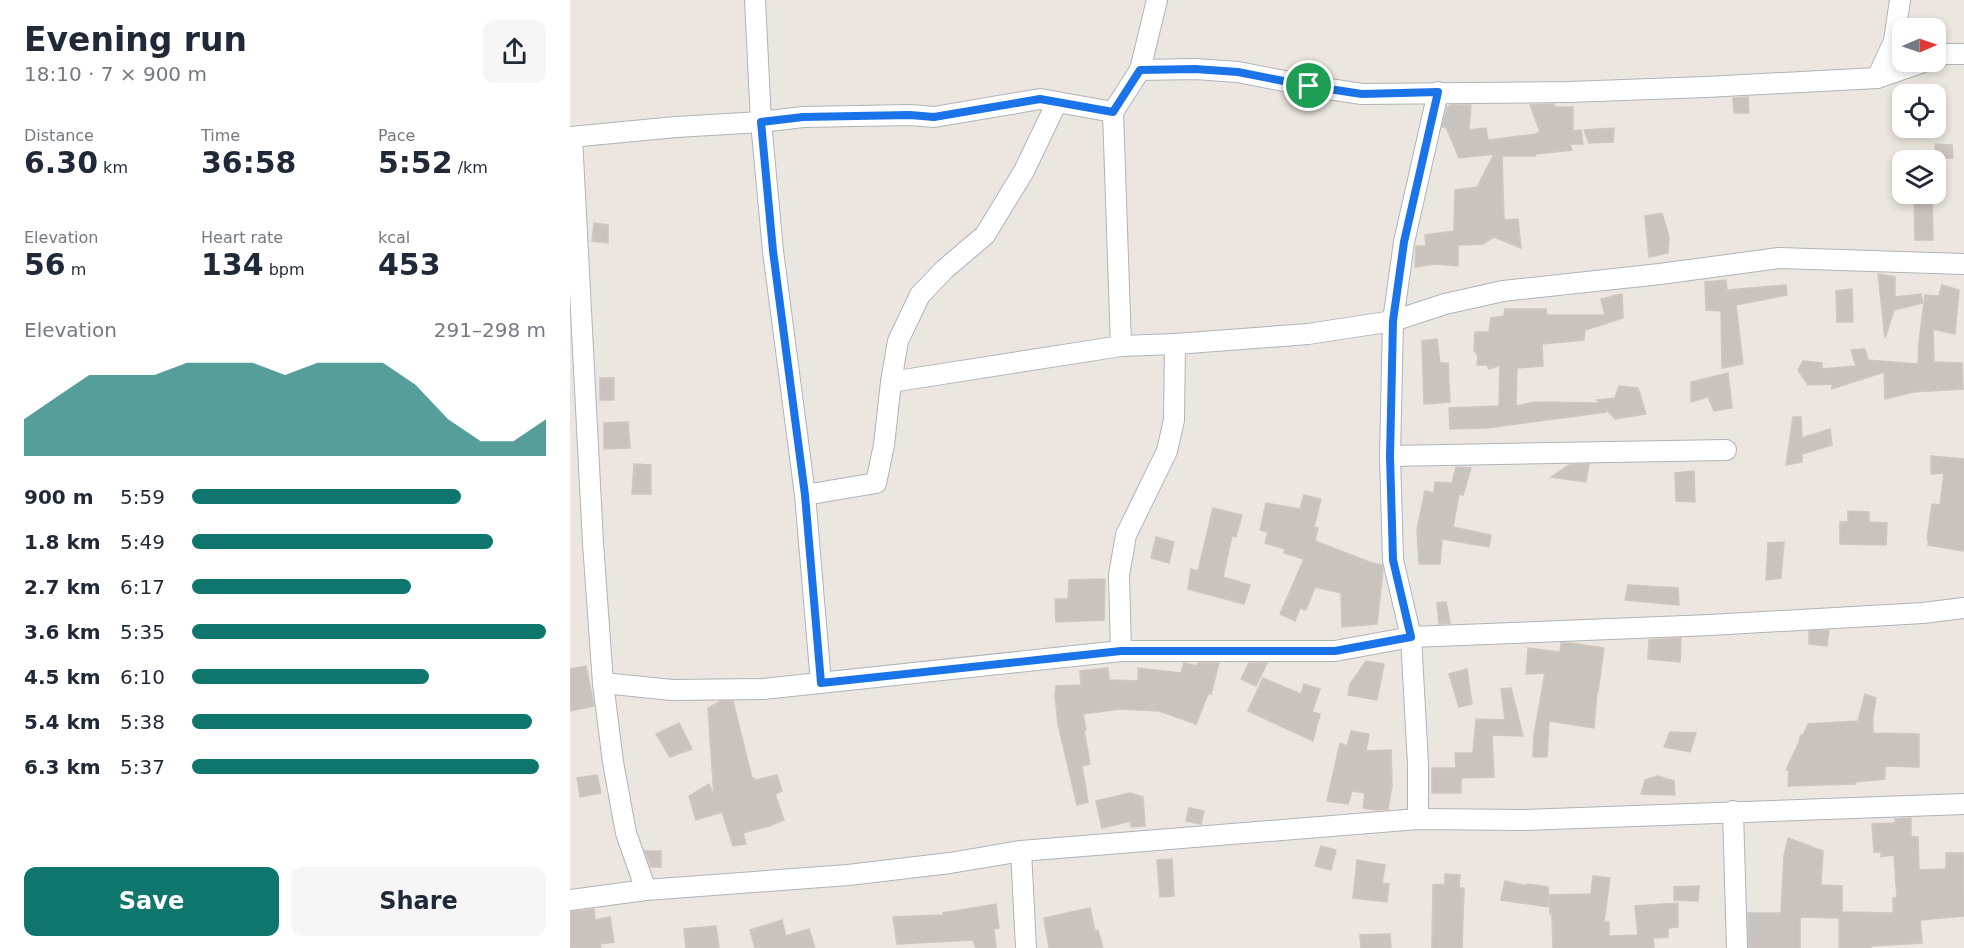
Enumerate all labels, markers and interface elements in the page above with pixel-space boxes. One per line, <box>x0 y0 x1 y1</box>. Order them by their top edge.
north arrow <box>1892 18 1946 72</box>
map controls <box>1892 18 1946 204</box>
text: Evening run <box>24 20 247 59</box>
button: share <box>483 20 546 83</box>
pin <box>1283 60 1334 111</box>
text: 18:10 · 7 × 900 m <box>24 62 207 86</box>
icon: arrive <box>1292 69 1325 102</box>
button: locate <box>1892 84 1946 138</box>
text: Distance <box>24 126 94 145</box>
text: Time <box>201 126 240 145</box>
text: Pace <box>378 126 415 145</box>
text: 6.30 <box>24 145 98 180</box>
text: 36:58 <box>201 145 297 180</box>
text: 5:52 <box>378 145 453 180</box>
button: layers <box>1892 150 1946 204</box>
text: km <box>98 158 128 177</box>
text: /km <box>453 158 488 177</box>
text: Elevation <box>24 228 98 247</box>
text: Heart rate <box>201 228 283 247</box>
text: kcal <box>378 228 410 247</box>
text: 56 <box>24 247 66 282</box>
text: 134 <box>201 247 264 282</box>
text: 453 <box>378 247 441 282</box>
text: m <box>66 260 86 279</box>
text: bpm <box>264 260 305 279</box>
text: Elevation <box>24 318 117 342</box>
text: 291–298 m <box>434 318 546 342</box>
text: 900 m <box>24 485 94 509</box>
text: 5:59 <box>120 485 165 509</box>
text: 1.8 km <box>24 530 101 554</box>
text: 5:49 <box>120 530 165 554</box>
text: 2.7 km <box>24 575 101 599</box>
text: 6:17 <box>120 575 165 599</box>
text: 3.6 km <box>24 620 101 644</box>
text: 5:35 <box>120 620 165 644</box>
text: 4.5 km <box>24 665 101 689</box>
text: 6:10 <box>120 665 165 689</box>
text: 5.4 km <box>24 710 101 734</box>
text: 5:38 <box>120 710 165 734</box>
text: 6.3 km <box>24 755 101 779</box>
text: 5:37 <box>120 755 165 779</box>
button: Save <box>24 867 279 936</box>
button: Share <box>291 867 546 936</box>

